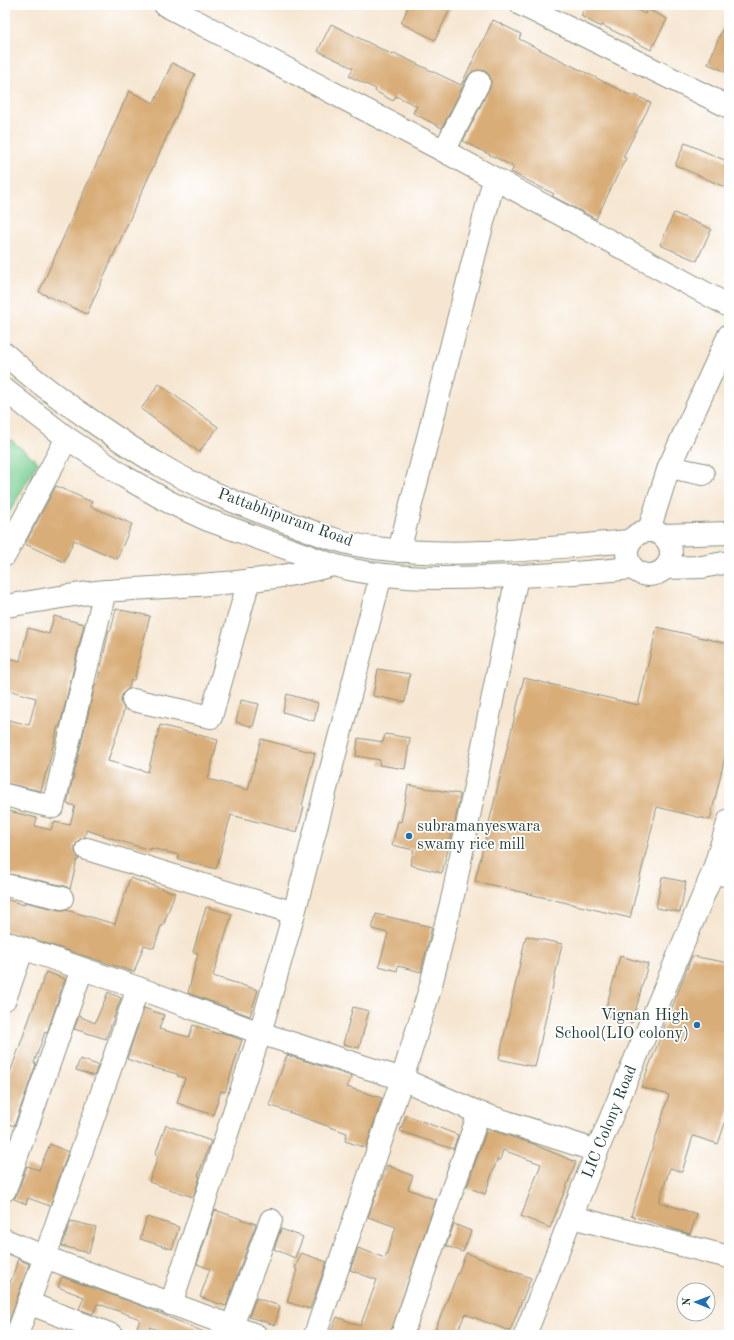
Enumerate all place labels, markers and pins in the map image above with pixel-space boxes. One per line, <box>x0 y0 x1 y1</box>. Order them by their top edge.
place label: subramanyeswara swamy rice mill <box>417 819 541 853</box>
marker: subramanyeswara swamy rice mill <box>404 831 414 841</box>
place label: Vignan High School(LIO colony) <box>554 1008 689 1042</box>
marker: Vignan High School(LIO colony) <box>692 1020 702 1030</box>

